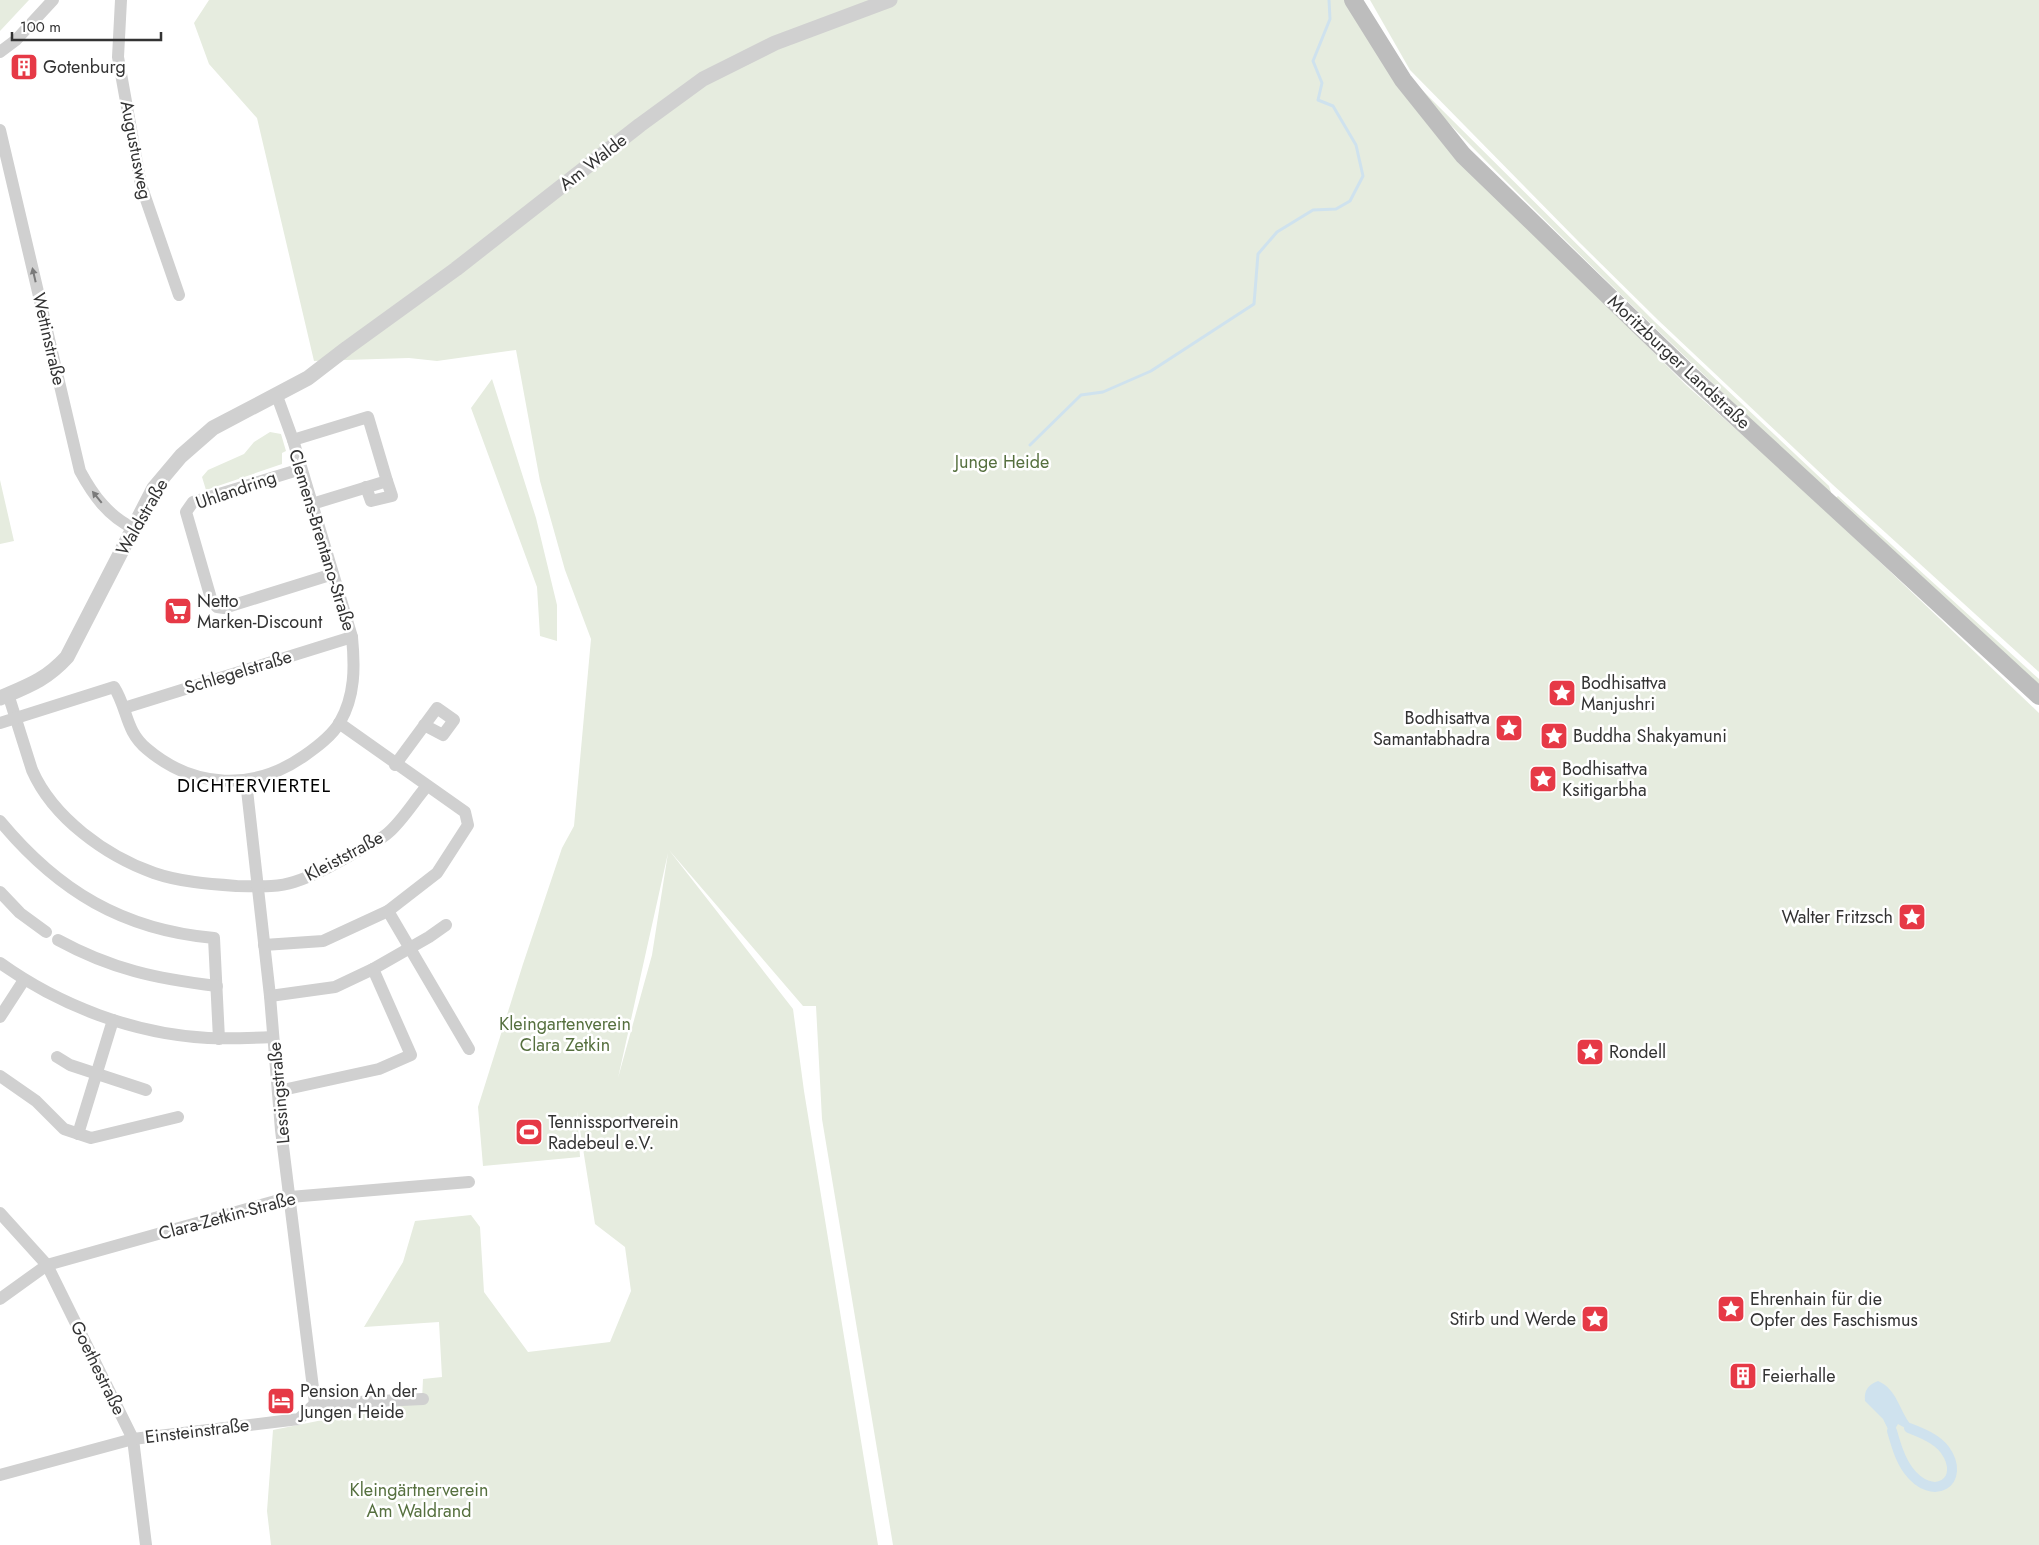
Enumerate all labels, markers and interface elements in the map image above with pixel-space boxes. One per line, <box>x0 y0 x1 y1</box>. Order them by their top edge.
scale bar <box>12 10 161 42</box>
text: 100 m <box>20 16 61 38</box>
building icon: Gotenburg <box>9 52 39 82</box>
place label: Gotenburg <box>43 54 126 80</box>
street label: Augustusweg <box>114 98 158 202</box>
street label: Am Walde <box>554 127 632 197</box>
one-way arrow <box>30 267 38 282</box>
street label: Moritzburger Landstraße <box>1602 289 1756 435</box>
street label: Wettinstraße <box>26 290 72 388</box>
street label: Clemens-Brentano-Straße <box>282 446 362 634</box>
park label: Junge Heide <box>953 449 1049 475</box>
street label: Uhlandring <box>192 464 280 516</box>
street label: Waldstraße <box>110 474 174 560</box>
one-way arrow <box>91 491 102 504</box>
place label: Netto Marken-Discount <box>197 588 323 635</box>
supermarket icon: Netto Marken-Discount <box>163 596 193 626</box>
street label: Schlegelstraße <box>181 643 295 701</box>
place label: Bodhisattva Manjushri <box>1581 670 1666 717</box>
place icon: Bodhisattva Manjushri <box>1547 678 1577 708</box>
place label: Bodhisattva Samantabhadra <box>1373 705 1490 752</box>
place icon: Bodhisattva Samantabhadra <box>1494 713 1524 743</box>
place icon: Buddha Shakyamuni <box>1539 721 1569 751</box>
place label: Buddha Shakyamuni <box>1573 723 1727 749</box>
place label: Bodhisattva Ksitigarbha <box>1562 756 1647 803</box>
place icon: Bodhisattva Ksitigarbha <box>1528 764 1558 794</box>
district label: DICHTERVIERTEL <box>177 772 331 799</box>
street label: Kleiststraße <box>300 824 388 888</box>
place icon: Walter Fritzsch <box>1897 902 1927 932</box>
place label: Walter Fritzsch <box>1782 904 1893 930</box>
park label: Kleingartenverein Clara Zetkin <box>499 1011 631 1058</box>
place icon: Rondell <box>1575 1037 1605 1067</box>
place label: Rondell <box>1609 1039 1666 1065</box>
street label: Lessingstraße <box>262 1041 296 1145</box>
place label: Tennissportverein Radebeul e.V. <box>548 1109 679 1156</box>
sports icon: Tennissportverein Radebeul e.V. <box>514 1117 544 1147</box>
street label: Clara-Zetkin-Straße <box>156 1185 298 1247</box>
place label: Ehrenhain für die Opfer des Faschismus <box>1750 1286 1918 1333</box>
place icon: Ehrenhain für die Opfer des Faschismus <box>1716 1294 1746 1324</box>
place icon: Stirb und Werde <box>1580 1304 1610 1334</box>
place label: Stirb und Werde <box>1449 1306 1576 1332</box>
street label: Goethestraße <box>64 1316 132 1420</box>
building icon: Feierhalle <box>1728 1361 1758 1391</box>
place label: Feierhalle <box>1762 1363 1836 1389</box>
place label: Pension An der Jungen Heide <box>298 1378 418 1425</box>
hotel icon: Pension An der Jungen Heide <box>266 1386 296 1416</box>
street label: Einsteinstraße <box>143 1412 251 1450</box>
park label: Kleingärtnerverein Am Waldrand <box>350 1477 488 1524</box>

